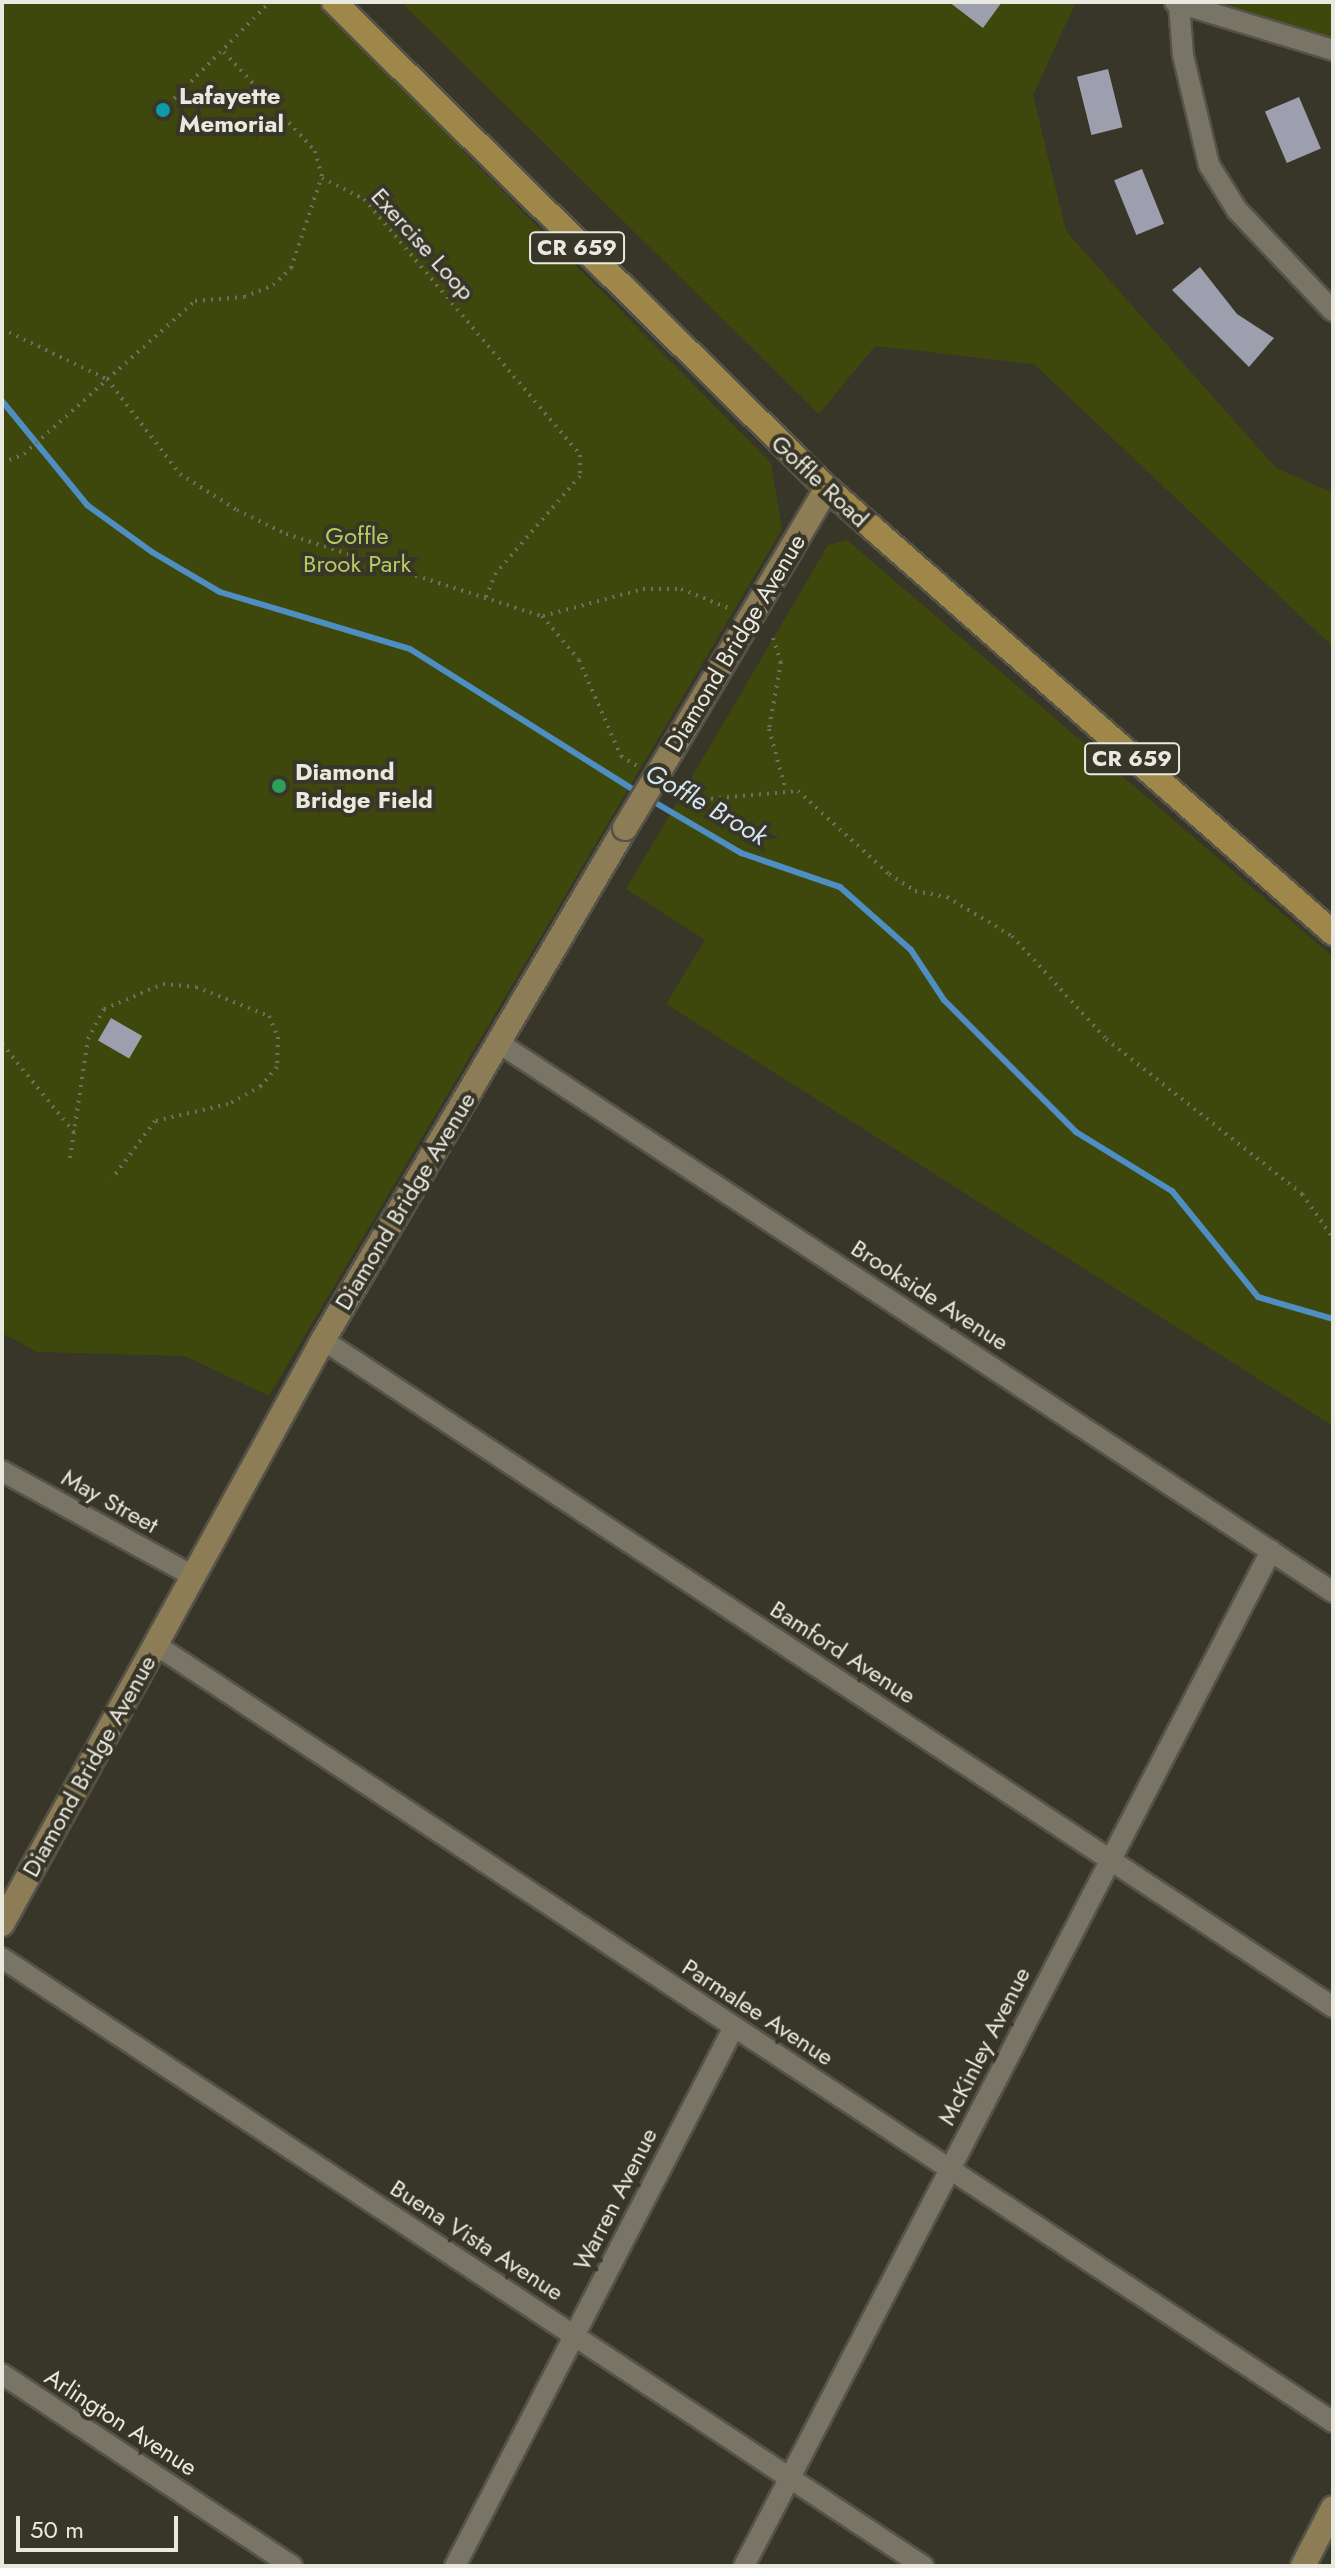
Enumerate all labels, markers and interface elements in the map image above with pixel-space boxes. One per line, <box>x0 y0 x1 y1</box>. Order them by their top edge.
place label: Lafayette Memorial <box>179 82 284 138</box>
marker: Lafayette Memorial <box>154 101 172 119</box>
street label: Exercise Loop <box>365 182 481 306</box>
road number: CR 659 <box>529 230 625 266</box>
street label: Goffle Road <box>765 429 875 533</box>
park label: Goffle Brook Park <box>303 522 411 578</box>
street label: Diamond Bridge Avenue <box>659 529 811 757</box>
road number: CR 659 <box>1084 741 1180 777</box>
place label: Diamond Bridge Field <box>295 758 433 814</box>
water label: Goffle Brook <box>640 758 772 852</box>
marker: Diamond Bridge Field <box>270 777 288 795</box>
street label: Diamond Bridge Avenue <box>329 1087 481 1315</box>
street label: Brookside Avenue <box>846 1233 1014 1357</box>
street label: May Street <box>57 1463 163 1539</box>
street label: Bamford Avenue <box>765 1594 921 1710</box>
street label: Diamond Bridge Avenue <box>16 1650 162 1882</box>
street label: Parmalee Avenue <box>677 1952 839 2072</box>
street label: McKinley Avenue <box>932 1962 1036 2130</box>
street label: Warren Avenue <box>567 2123 663 2275</box>
street label: Buena Vista Avenue <box>385 2173 569 2307</box>
street label: Arlington Avenue <box>40 2362 202 2482</box>
scale bar <box>20 2500 182 2550</box>
text: 50 m <box>30 2512 84 2547</box>

